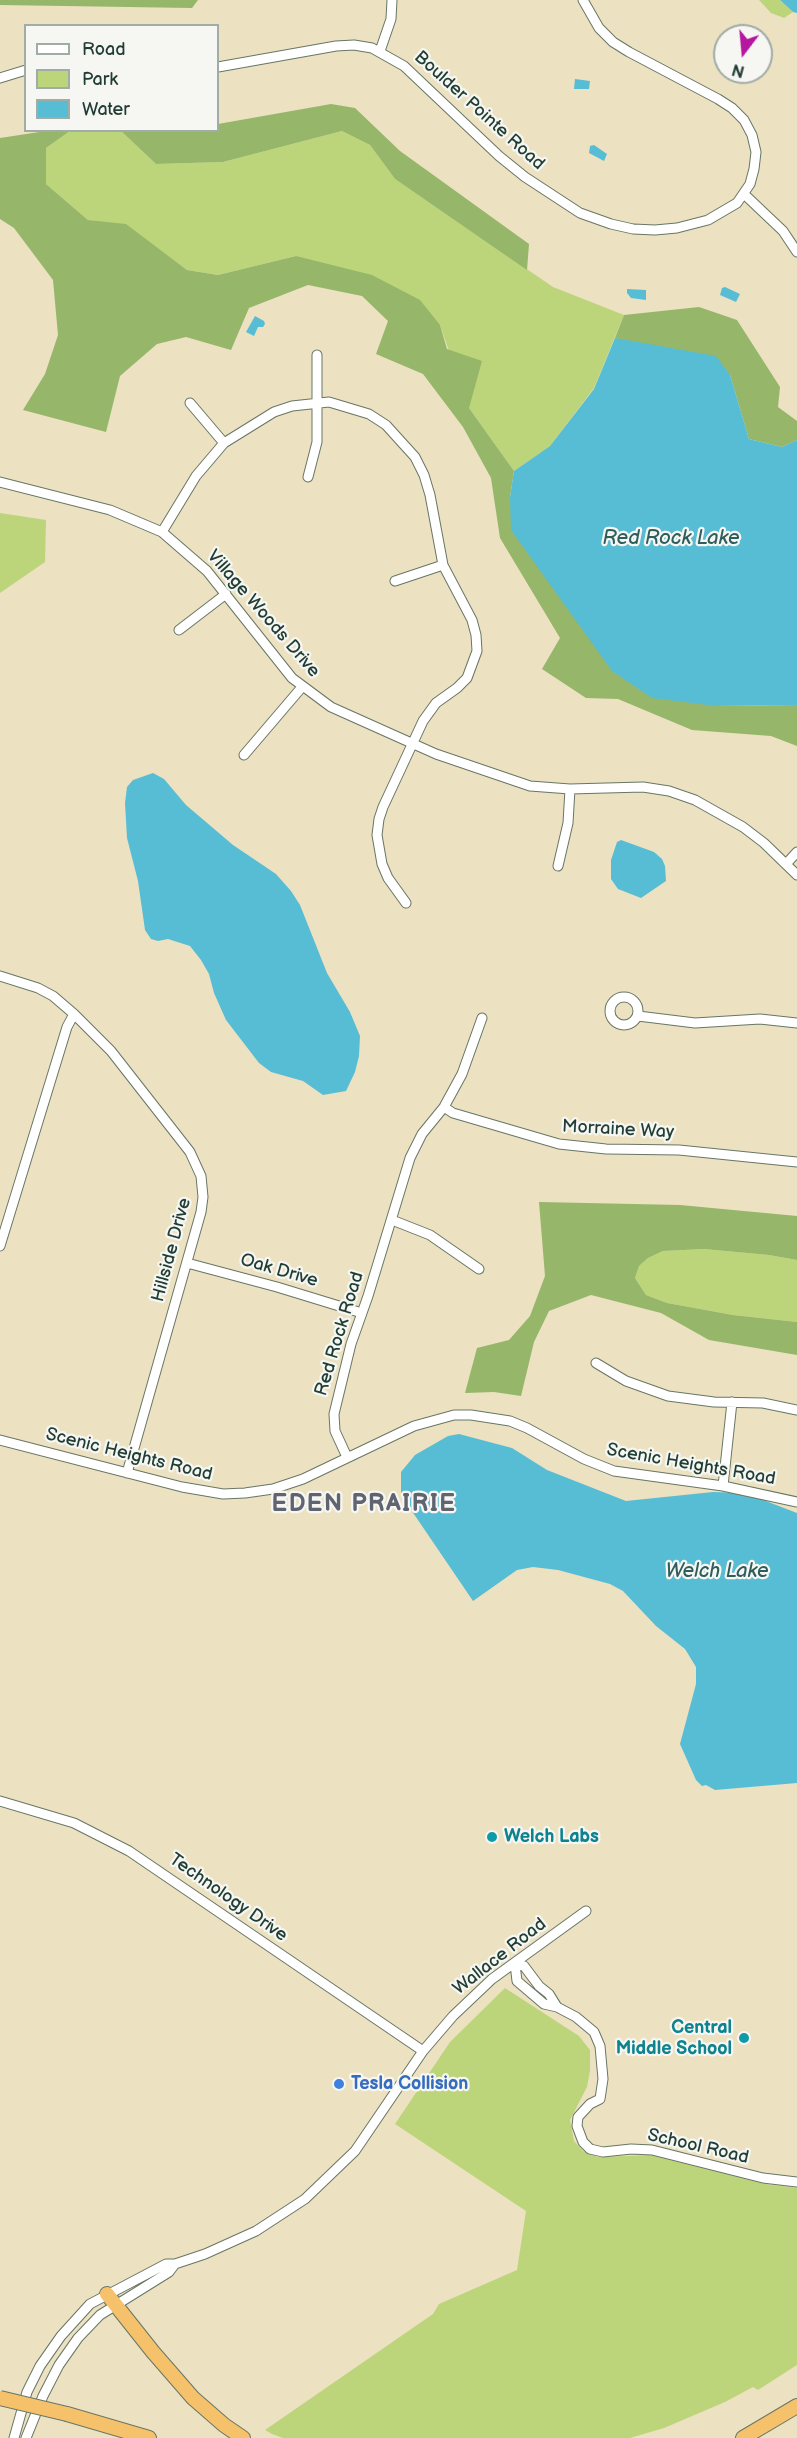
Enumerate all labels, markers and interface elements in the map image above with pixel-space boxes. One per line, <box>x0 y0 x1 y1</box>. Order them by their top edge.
legend <box>24 24 219 132</box>
north arrow <box>713 24 773 84</box>
text: Road <box>82 39 126 60</box>
street label: Boulder Pointe Road <box>409 47 549 175</box>
text: N <box>730 59 747 81</box>
text: Park <box>82 69 118 90</box>
text: Water <box>82 99 130 120</box>
water label: Red Rock Lake <box>602 527 740 551</box>
street label: Village Woods Drive <box>202 546 324 682</box>
street label: Morraine Way <box>561 1116 675 1144</box>
street label: Hillside Drive <box>148 1196 196 1304</box>
street label: Oak Drive <box>238 1250 320 1292</box>
street label: Red Rock Road <box>311 1269 369 1399</box>
street label: Scenic Heights Road <box>43 1424 215 1486</box>
street label: Scenic Heights Road <box>605 1440 777 1490</box>
district label: EDEN PRAIRIE <box>272 1491 456 1519</box>
water label: Welch Lake <box>665 1560 769 1584</box>
place label: Welch Labs <box>504 1826 599 1848</box>
marker: Welch Labs <box>485 1830 499 1844</box>
street label: Technology Drive <box>165 1849 291 1947</box>
street label: Wallace Road <box>449 1914 551 2000</box>
place label: Central Middle School <box>616 2017 732 2060</box>
marker: Central Middle School <box>737 2031 751 2045</box>
place label: Tesla Collision <box>351 2073 468 2095</box>
marker: Tesla Collision <box>332 2077 346 2091</box>
street label: School Road <box>645 2125 751 2169</box>

